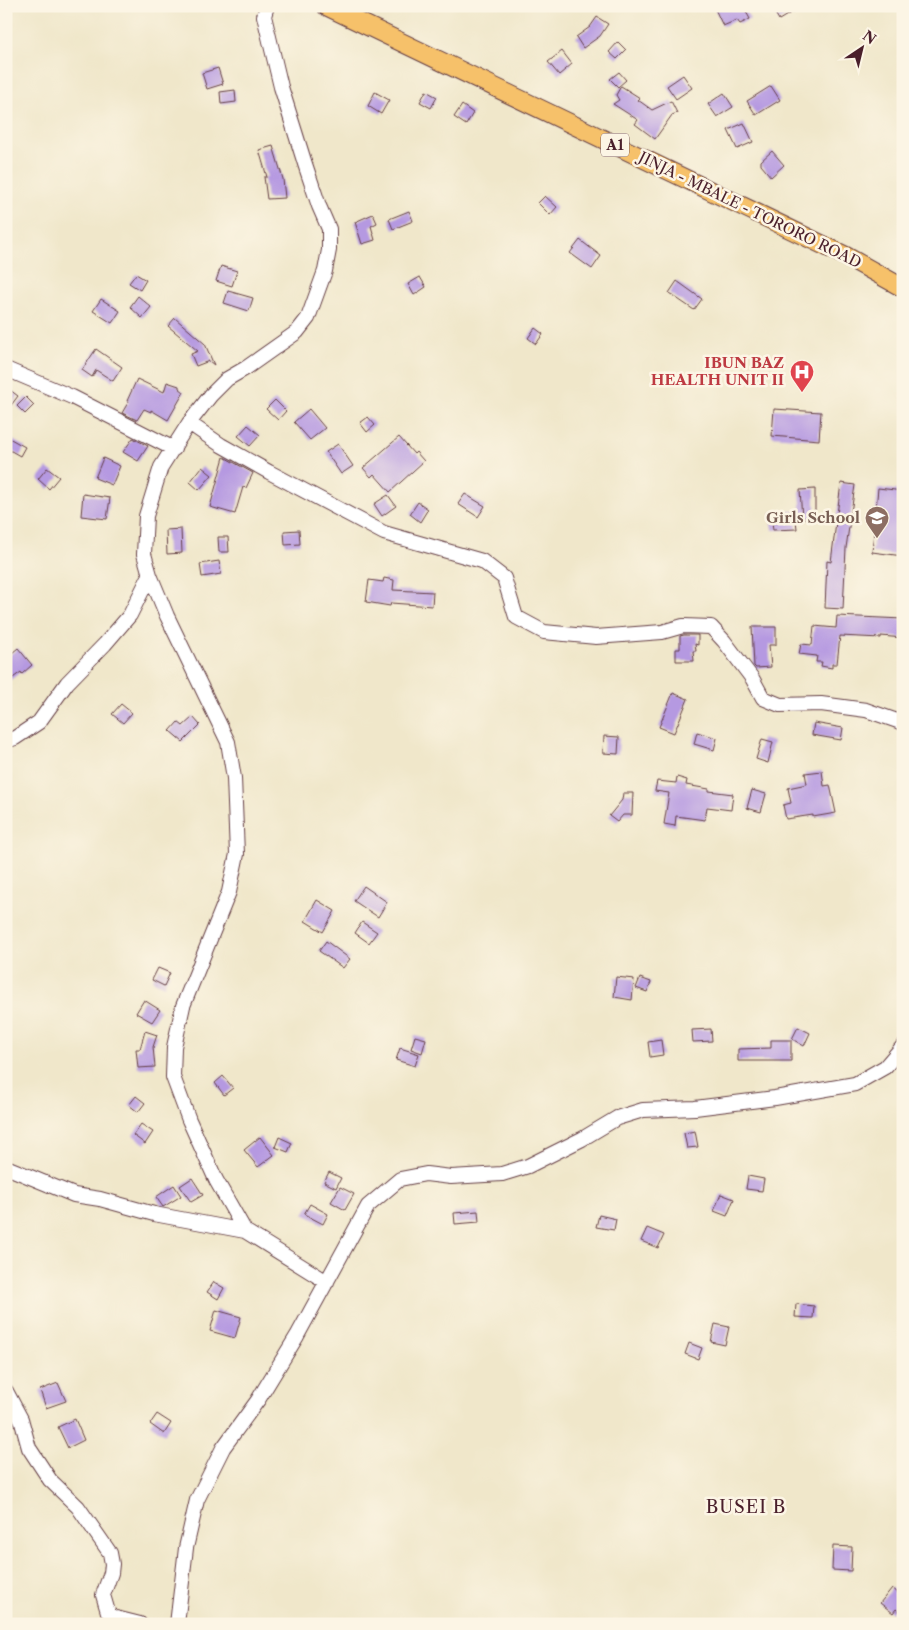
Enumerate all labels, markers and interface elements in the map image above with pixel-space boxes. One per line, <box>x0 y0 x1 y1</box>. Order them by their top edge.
north arrow <box>836 22 886 72</box>
text: N <box>859 26 880 48</box>
road number: A1 <box>601 134 629 156</box>
street label: JINJA - MBALE - TORORO ROAD <box>634 146 865 272</box>
place label: IBUN BAZ HEALTH UNIT II <box>651 353 784 389</box>
hospital icon: IBUN BAZ HEALTH UNIT II <box>789 359 815 393</box>
school or university icon: Girls School <box>864 505 890 539</box>
place label: Girls School <box>766 508 860 527</box>
district label: BUSEI B <box>706 1496 786 1518</box>

